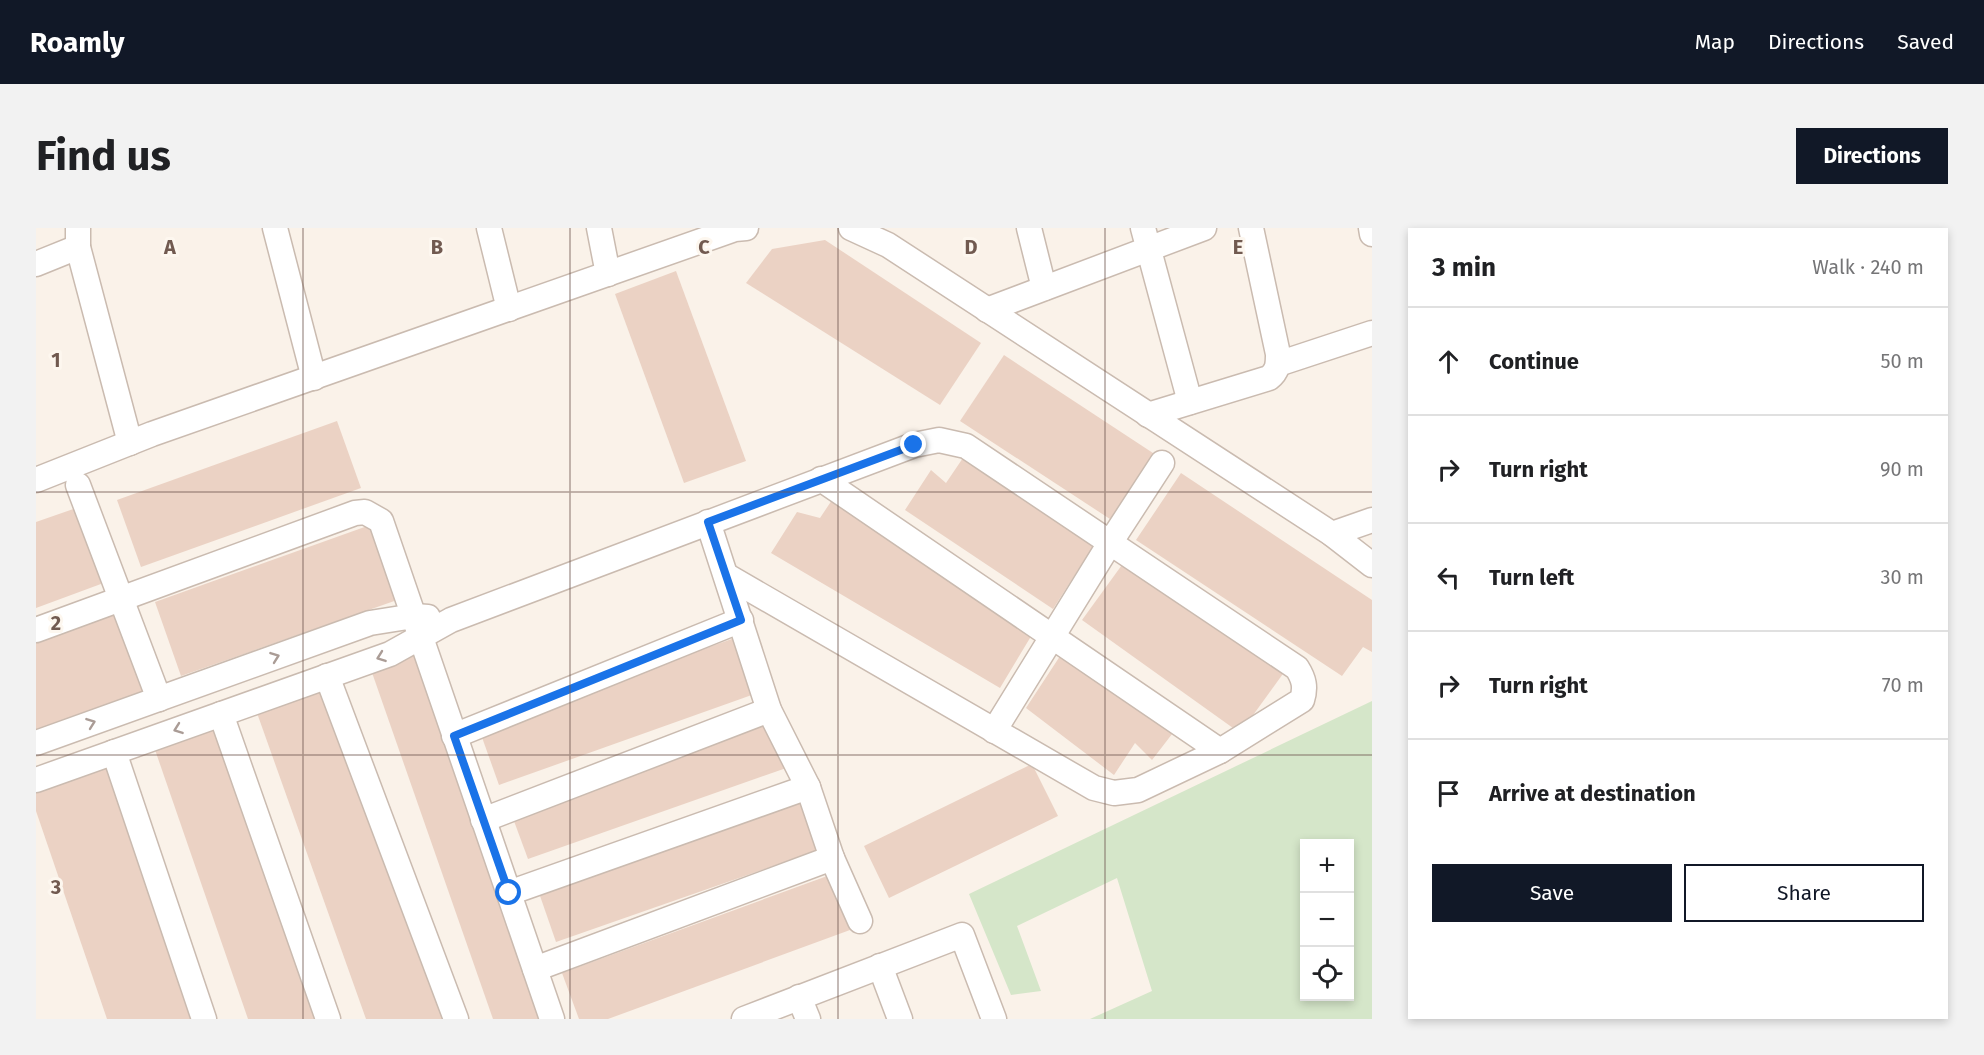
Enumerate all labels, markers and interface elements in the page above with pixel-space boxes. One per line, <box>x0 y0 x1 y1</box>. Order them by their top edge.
text: Roamly <box>30 26 124 59</box>
text: Map <box>1695 29 1735 55</box>
text: Directions <box>1768 29 1864 55</box>
text: Saved <box>1897 29 1954 55</box>
button: Directions <box>1796 128 1948 184</box>
text: Find us <box>36 131 171 181</box>
text: A <box>163 235 177 259</box>
text: B <box>431 235 443 259</box>
text: C <box>698 235 710 259</box>
text: D <box>964 235 978 259</box>
text: E <box>1233 235 1243 259</box>
text: 3 min <box>1432 252 1496 283</box>
text: Walk · 240 m <box>1812 255 1924 279</box>
icon: ahead <box>1432 345 1465 378</box>
text: 1 <box>51 348 61 372</box>
text: Continue <box>1489 348 1579 375</box>
text: 50 m <box>1880 349 1924 373</box>
route end <box>900 431 926 457</box>
icon: right <box>1432 453 1465 486</box>
text: Turn right <box>1489 456 1588 483</box>
text: 90 m <box>1880 457 1924 481</box>
icon: left <box>1432 561 1465 594</box>
text: Turn left <box>1489 564 1574 591</box>
text: 30 m <box>1880 565 1924 589</box>
text: 2 <box>51 611 61 635</box>
one-way arrow <box>376 649 387 662</box>
one-way arrow <box>269 652 279 665</box>
icon: right <box>1432 669 1465 702</box>
text: Turn right <box>1489 672 1588 699</box>
text: 70 m <box>1882 673 1924 697</box>
one-way arrow <box>85 718 96 730</box>
one-way arrow <box>173 722 183 735</box>
icon: arrive <box>1432 777 1465 810</box>
text: Arrive at destination <box>1489 780 1696 807</box>
map controls <box>1300 839 1354 1001</box>
button: + <box>1300 839 1354 893</box>
button: Save <box>1432 864 1672 922</box>
button: Share <box>1684 864 1924 922</box>
text: 3 <box>50 875 61 899</box>
route start <box>495 879 521 905</box>
button: − <box>1300 893 1354 947</box>
button: locate <box>1300 947 1354 1001</box>

